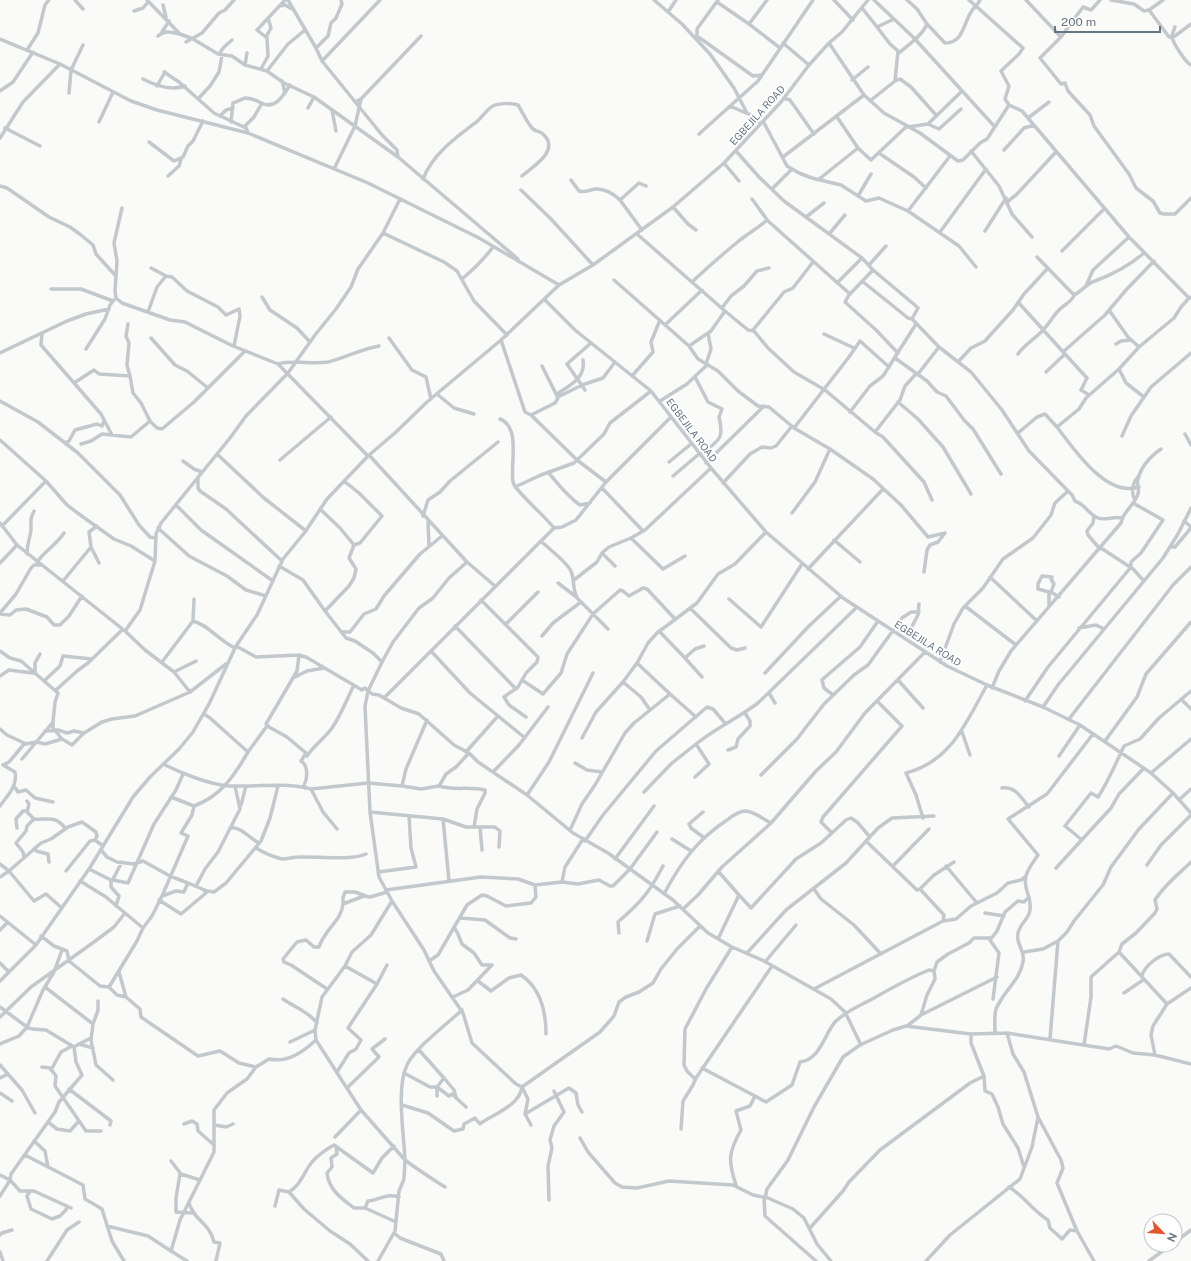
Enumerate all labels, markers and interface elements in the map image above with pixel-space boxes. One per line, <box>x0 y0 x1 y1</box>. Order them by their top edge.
scale bar <box>1055 8 1160 34</box>
text: 200 m <box>1061 15 1096 29</box>
street label: EGBEJILA ROAD <box>727 82 787 147</box>
street label: EGBEJILA ROAD <box>664 396 720 464</box>
street label: EGBEJILA ROAD <box>892 618 964 668</box>
north arrow <box>1143 1213 1183 1253</box>
text: N <box>1165 1231 1179 1244</box>

